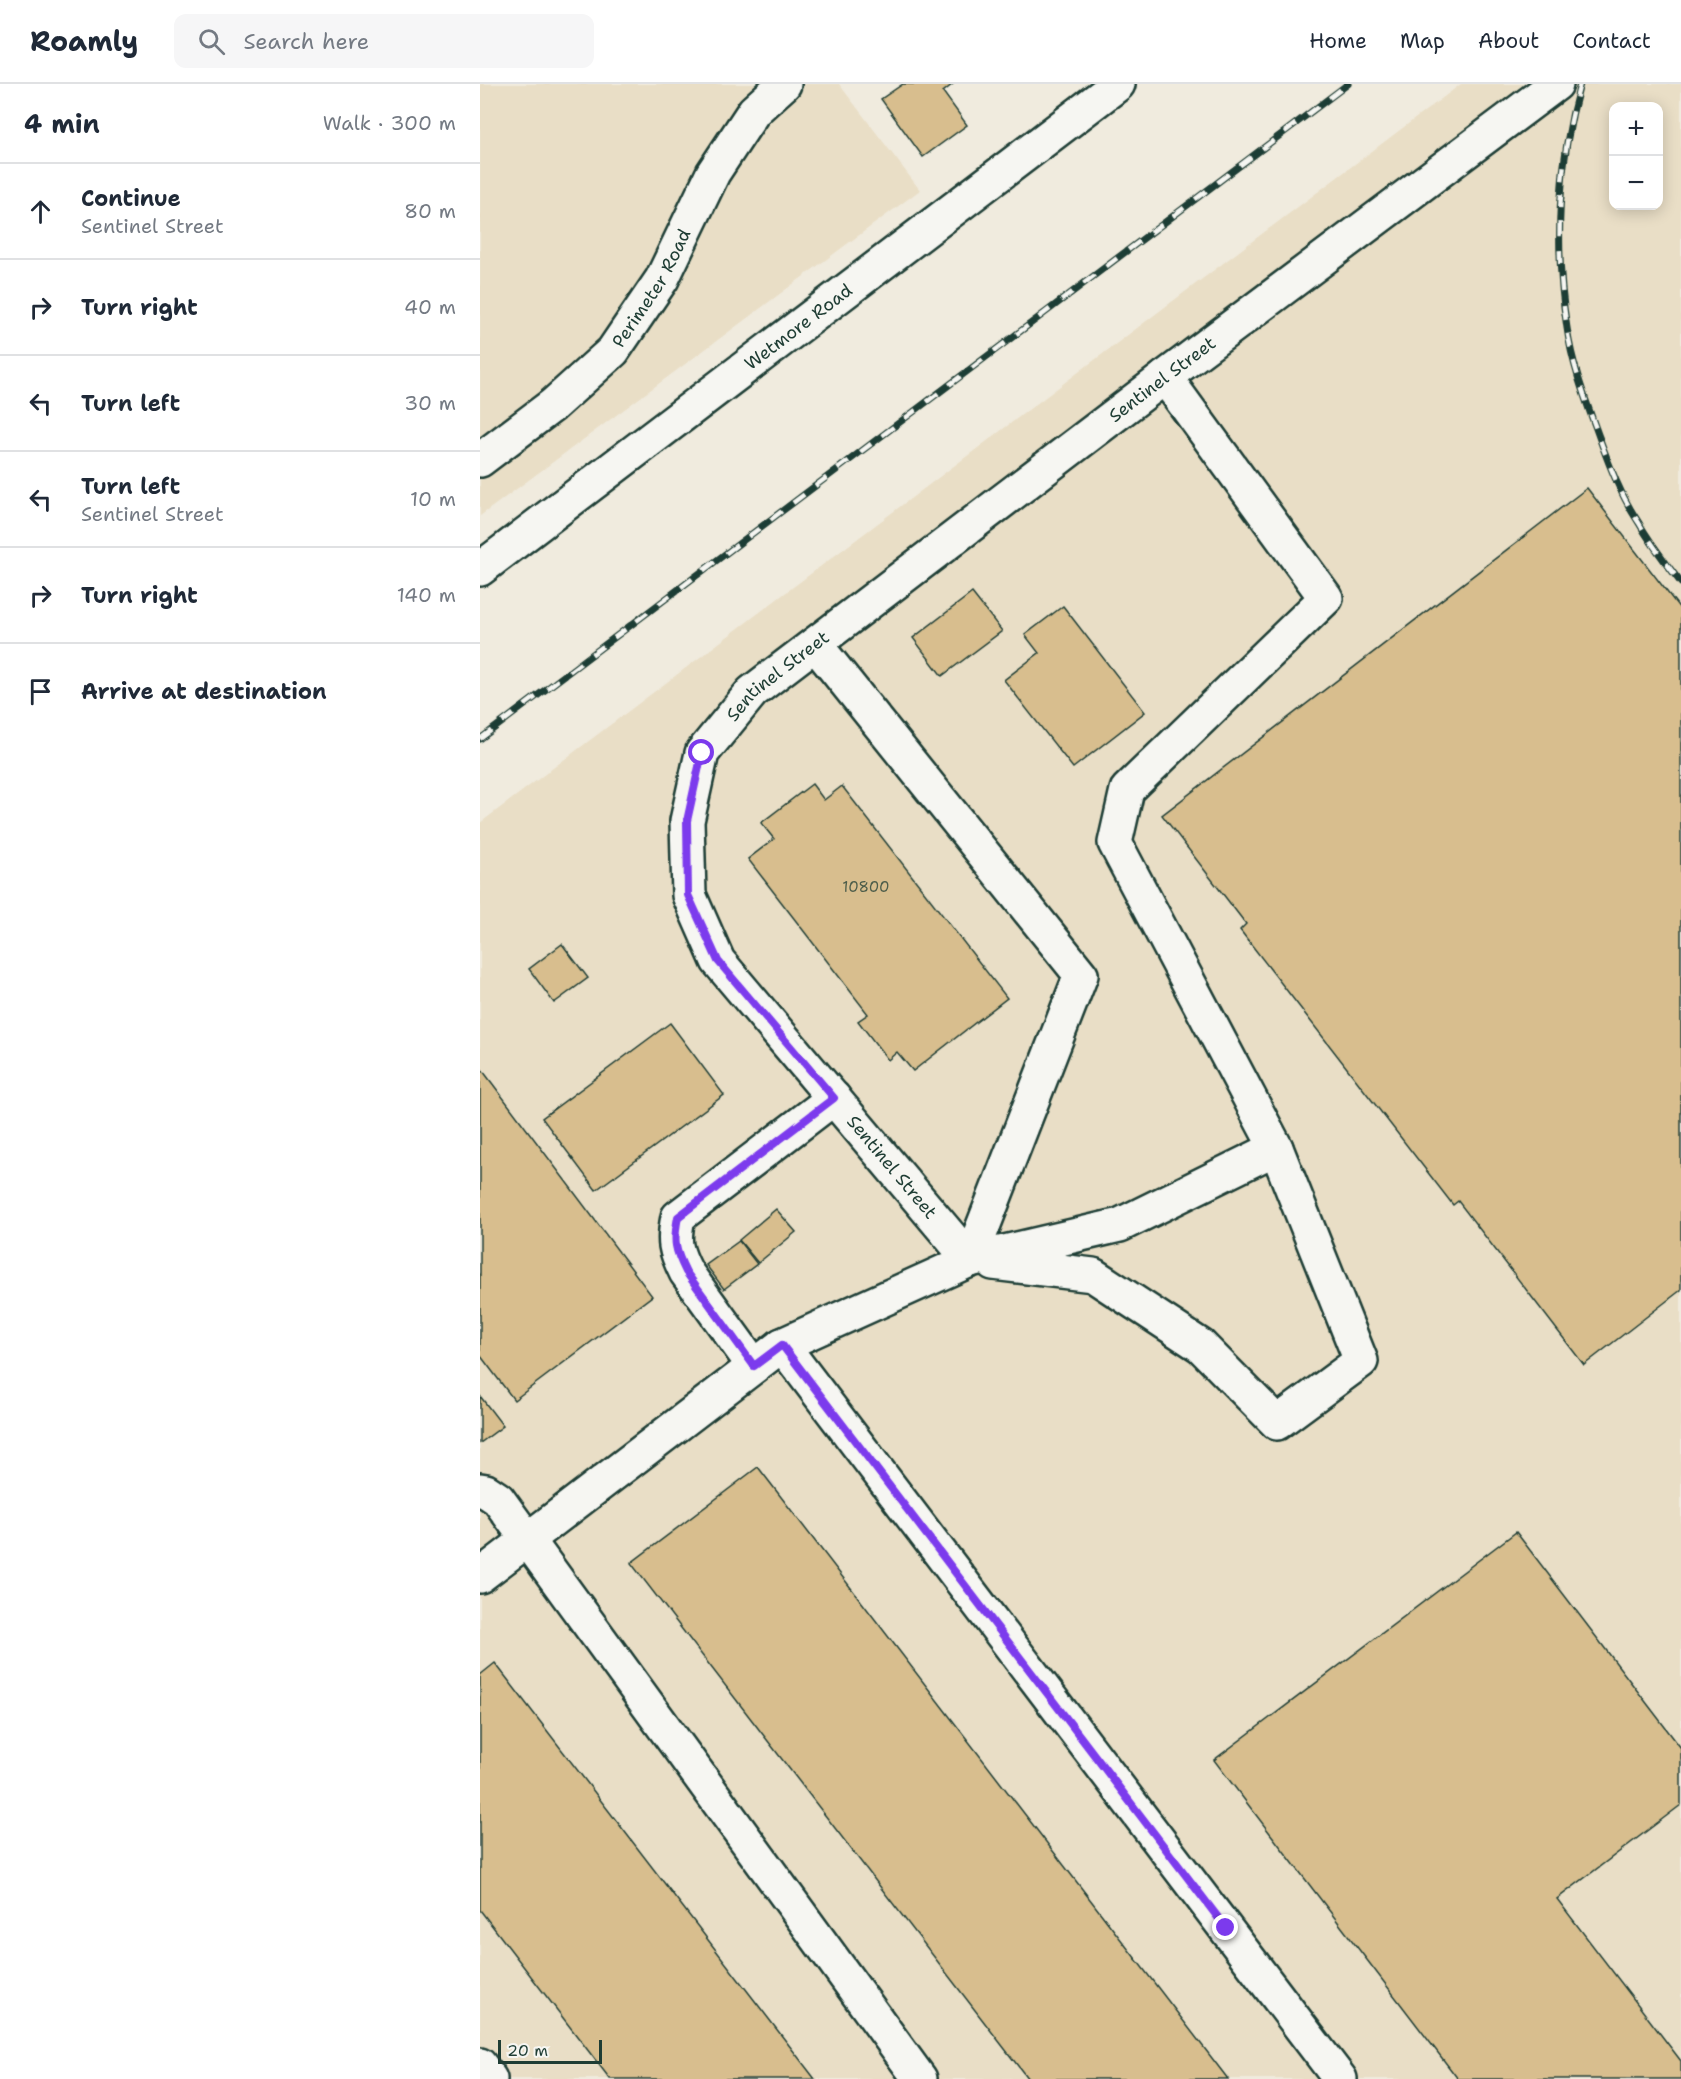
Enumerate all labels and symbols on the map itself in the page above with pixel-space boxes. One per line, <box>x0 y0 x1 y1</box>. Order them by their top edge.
street label: Perimeter Road <box>607 225 696 352</box>
street label: Wetmore Road <box>740 278 857 376</box>
street label: Sentinel Street <box>1104 331 1221 428</box>
street label: Sentinel Street <box>721 625 834 726</box>
route start <box>688 739 714 765</box>
house number: 10800 <box>842 877 890 897</box>
street label: Sentinel Street <box>842 1110 943 1224</box>
route end <box>1212 1914 1238 1940</box>
scale bar <box>498 2037 602 2064</box>

